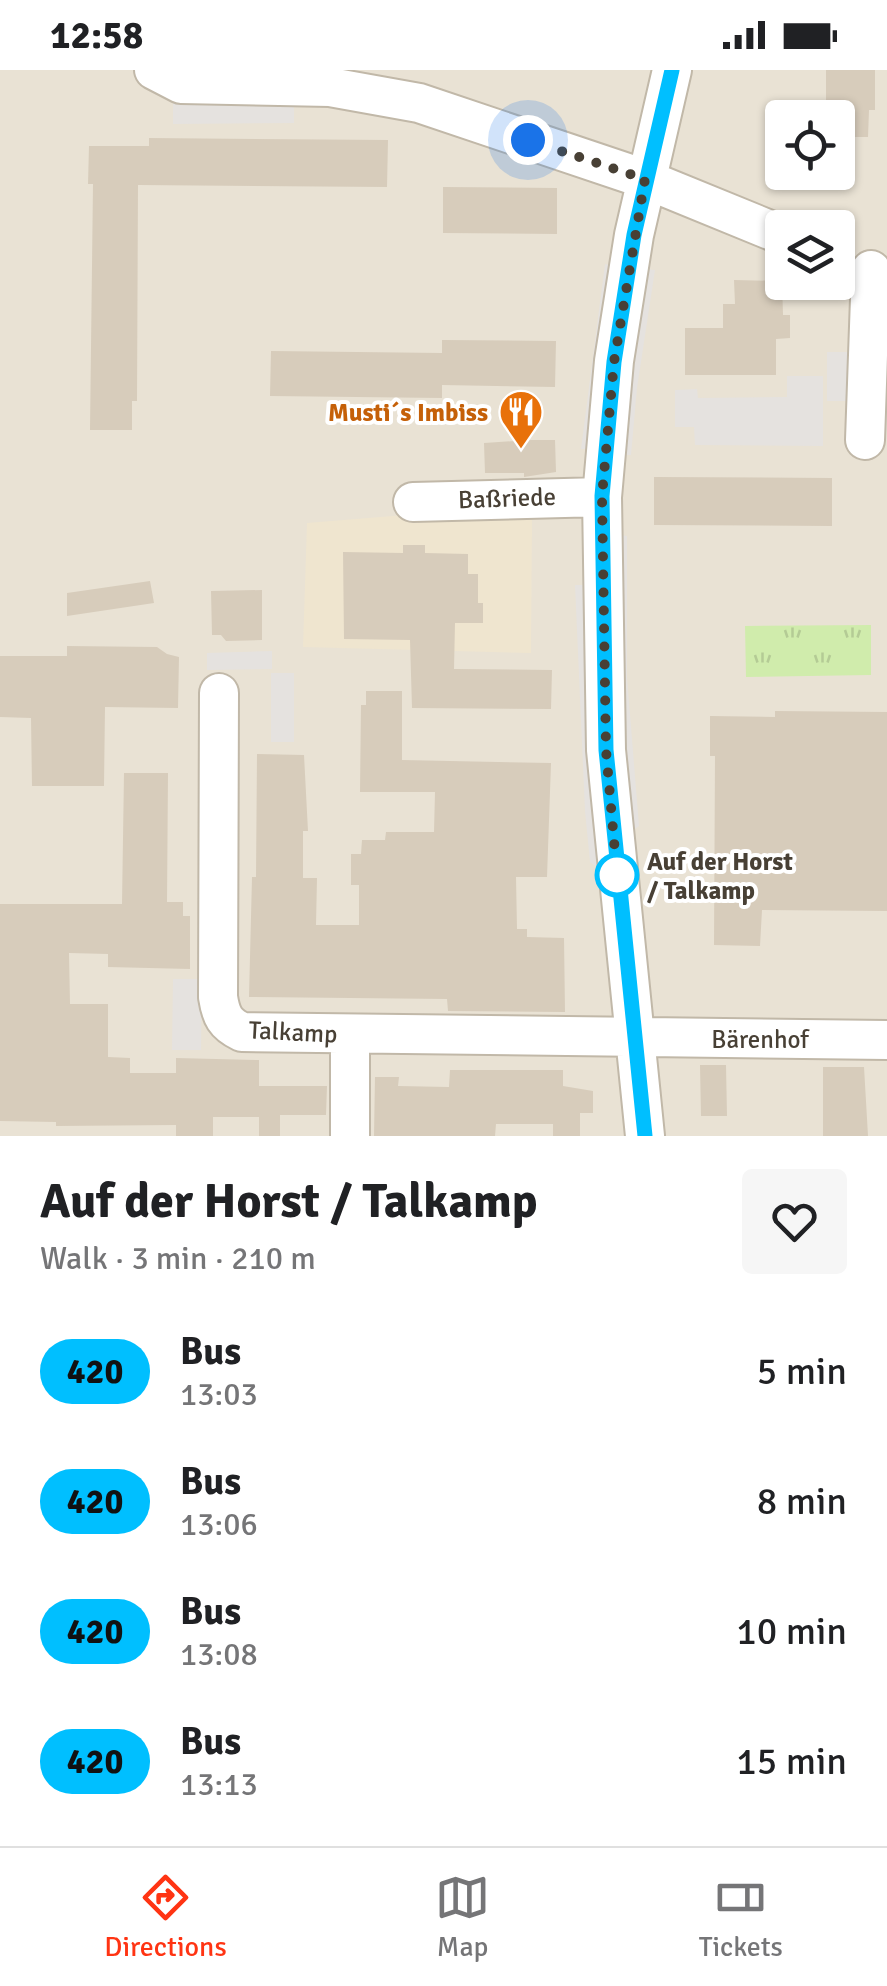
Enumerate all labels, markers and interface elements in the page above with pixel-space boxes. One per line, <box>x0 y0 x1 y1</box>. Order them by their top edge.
text: 12:58 <box>50 12 143 59</box>
map controls <box>765 100 855 300</box>
button: locate <box>765 100 855 190</box>
your location <box>503 115 553 165</box>
button: layers <box>765 210 855 300</box>
restaurant icon: Musti´s Imbiss <box>498 389 544 450</box>
place label: Musti´s Imbiss <box>328 397 488 428</box>
street label: Baßriede <box>457 481 557 515</box>
place label: Auf der Horst / Talkamp <box>647 846 793 906</box>
marker: Auf der Horst / Talkamp <box>596 854 638 896</box>
street label: Talkamp <box>248 1014 338 1050</box>
street label: Bärenhof <box>711 1024 810 1055</box>
button: heart <box>742 1169 847 1274</box>
text: Auf der Horst / Talkamp <box>40 1172 538 1231</box>
text: Walk · 3 min · 210 m <box>40 1239 316 1278</box>
text: Bus <box>180 1328 241 1375</box>
text: 5 min <box>757 1348 847 1395</box>
text: 420 <box>67 1350 123 1393</box>
text: 13:03 <box>180 1375 258 1414</box>
text: Bus <box>180 1458 241 1505</box>
text: 8 min <box>757 1478 847 1525</box>
text: 420 <box>67 1480 123 1523</box>
text: 13:06 <box>180 1505 258 1544</box>
text: Bus <box>180 1588 241 1635</box>
text: 10 min <box>736 1608 847 1655</box>
text: 420 <box>67 1610 123 1653</box>
text: 13:08 <box>180 1635 258 1674</box>
text: Bus <box>180 1718 241 1765</box>
text: 15 min <box>736 1738 847 1785</box>
text: 420 <box>67 1740 123 1783</box>
text: 13:13 <box>180 1765 258 1804</box>
tab: Directions <box>104 1870 227 1964</box>
tab: Map <box>435 1870 490 1964</box>
tab: Tickets <box>699 1870 783 1964</box>

